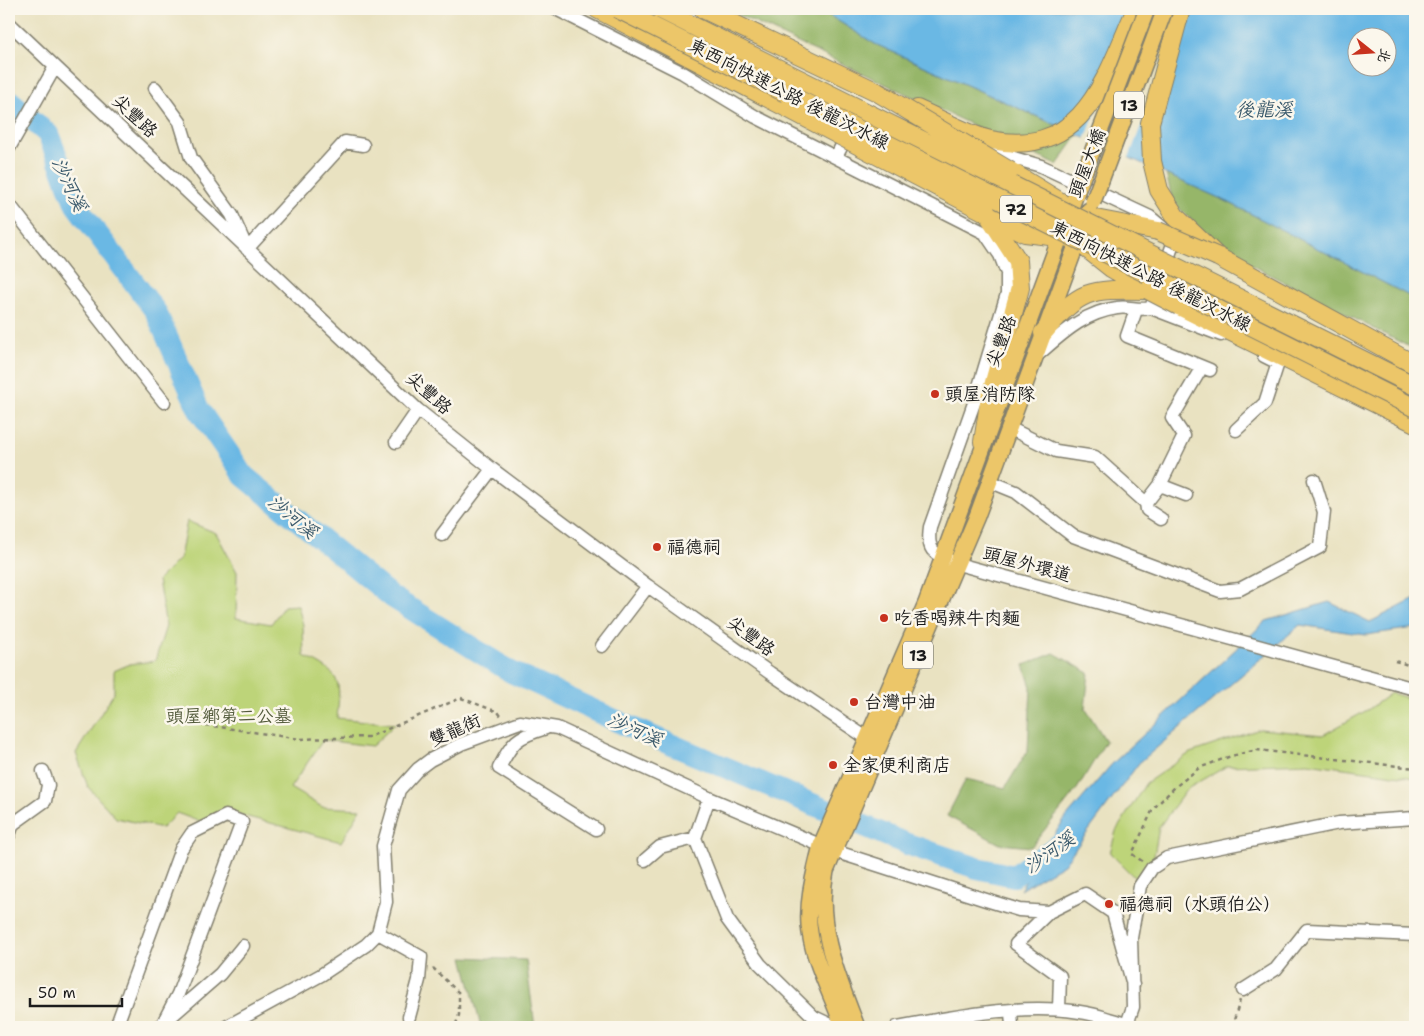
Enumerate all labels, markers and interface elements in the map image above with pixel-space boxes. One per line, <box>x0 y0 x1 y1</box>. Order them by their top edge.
north arrow <box>1346 28 1396 78</box>
street label: 東西向快速公路 後龍汶水線 <box>685 33 893 155</box>
text: 北 <box>1374 46 1395 65</box>
street label: 尖豐路 <box>107 89 163 143</box>
road number: 13 <box>1114 92 1144 118</box>
water label: 後龍溪 <box>1235 97 1293 122</box>
street label: 頭屋大橋 <box>1063 125 1111 201</box>
water label: 沙河溪 <box>46 153 93 216</box>
road number: 72 <box>1000 195 1032 222</box>
street label: 東西向快速公路 後龍汶水線 <box>1047 215 1255 337</box>
street label: 尖豐路 <box>980 311 1022 371</box>
street label: 尖豐路 <box>401 366 457 420</box>
place label: 頭屋消防隊 <box>945 382 1035 406</box>
marker: 頭屋消防隊 <box>929 388 941 400</box>
water label: 沙河溪 <box>263 489 323 545</box>
place label: 福德祠 <box>667 535 721 559</box>
marker: 福德祠 <box>651 541 663 553</box>
street label: 頭屋外環道 <box>980 541 1074 587</box>
place label: 吃香喝辣牛肉麵 <box>894 606 1020 630</box>
street label: 尖豐路 <box>722 610 780 662</box>
marker: 吃香喝辣牛肉麵 <box>878 612 890 624</box>
road number: 13 <box>903 642 933 668</box>
place label: 台灣中油 <box>864 690 936 714</box>
marker: 台灣中油 <box>848 696 860 708</box>
park label: 頭屋鄉第二公墓 <box>166 704 292 728</box>
water label: 沙河溪 <box>604 706 667 753</box>
street label: 雙龍街 <box>425 708 485 752</box>
place label: 全家便利商店 <box>843 753 951 777</box>
marker: 全家便利商店 <box>827 759 839 771</box>
water label: 沙河溪 <box>1019 825 1081 879</box>
place label: 福德祠（水頭伯公） <box>1119 892 1281 916</box>
marker: 福德祠（水頭伯公） <box>1103 898 1115 910</box>
scale bar <box>30 976 122 1008</box>
text: 50 m <box>38 983 76 1003</box>

